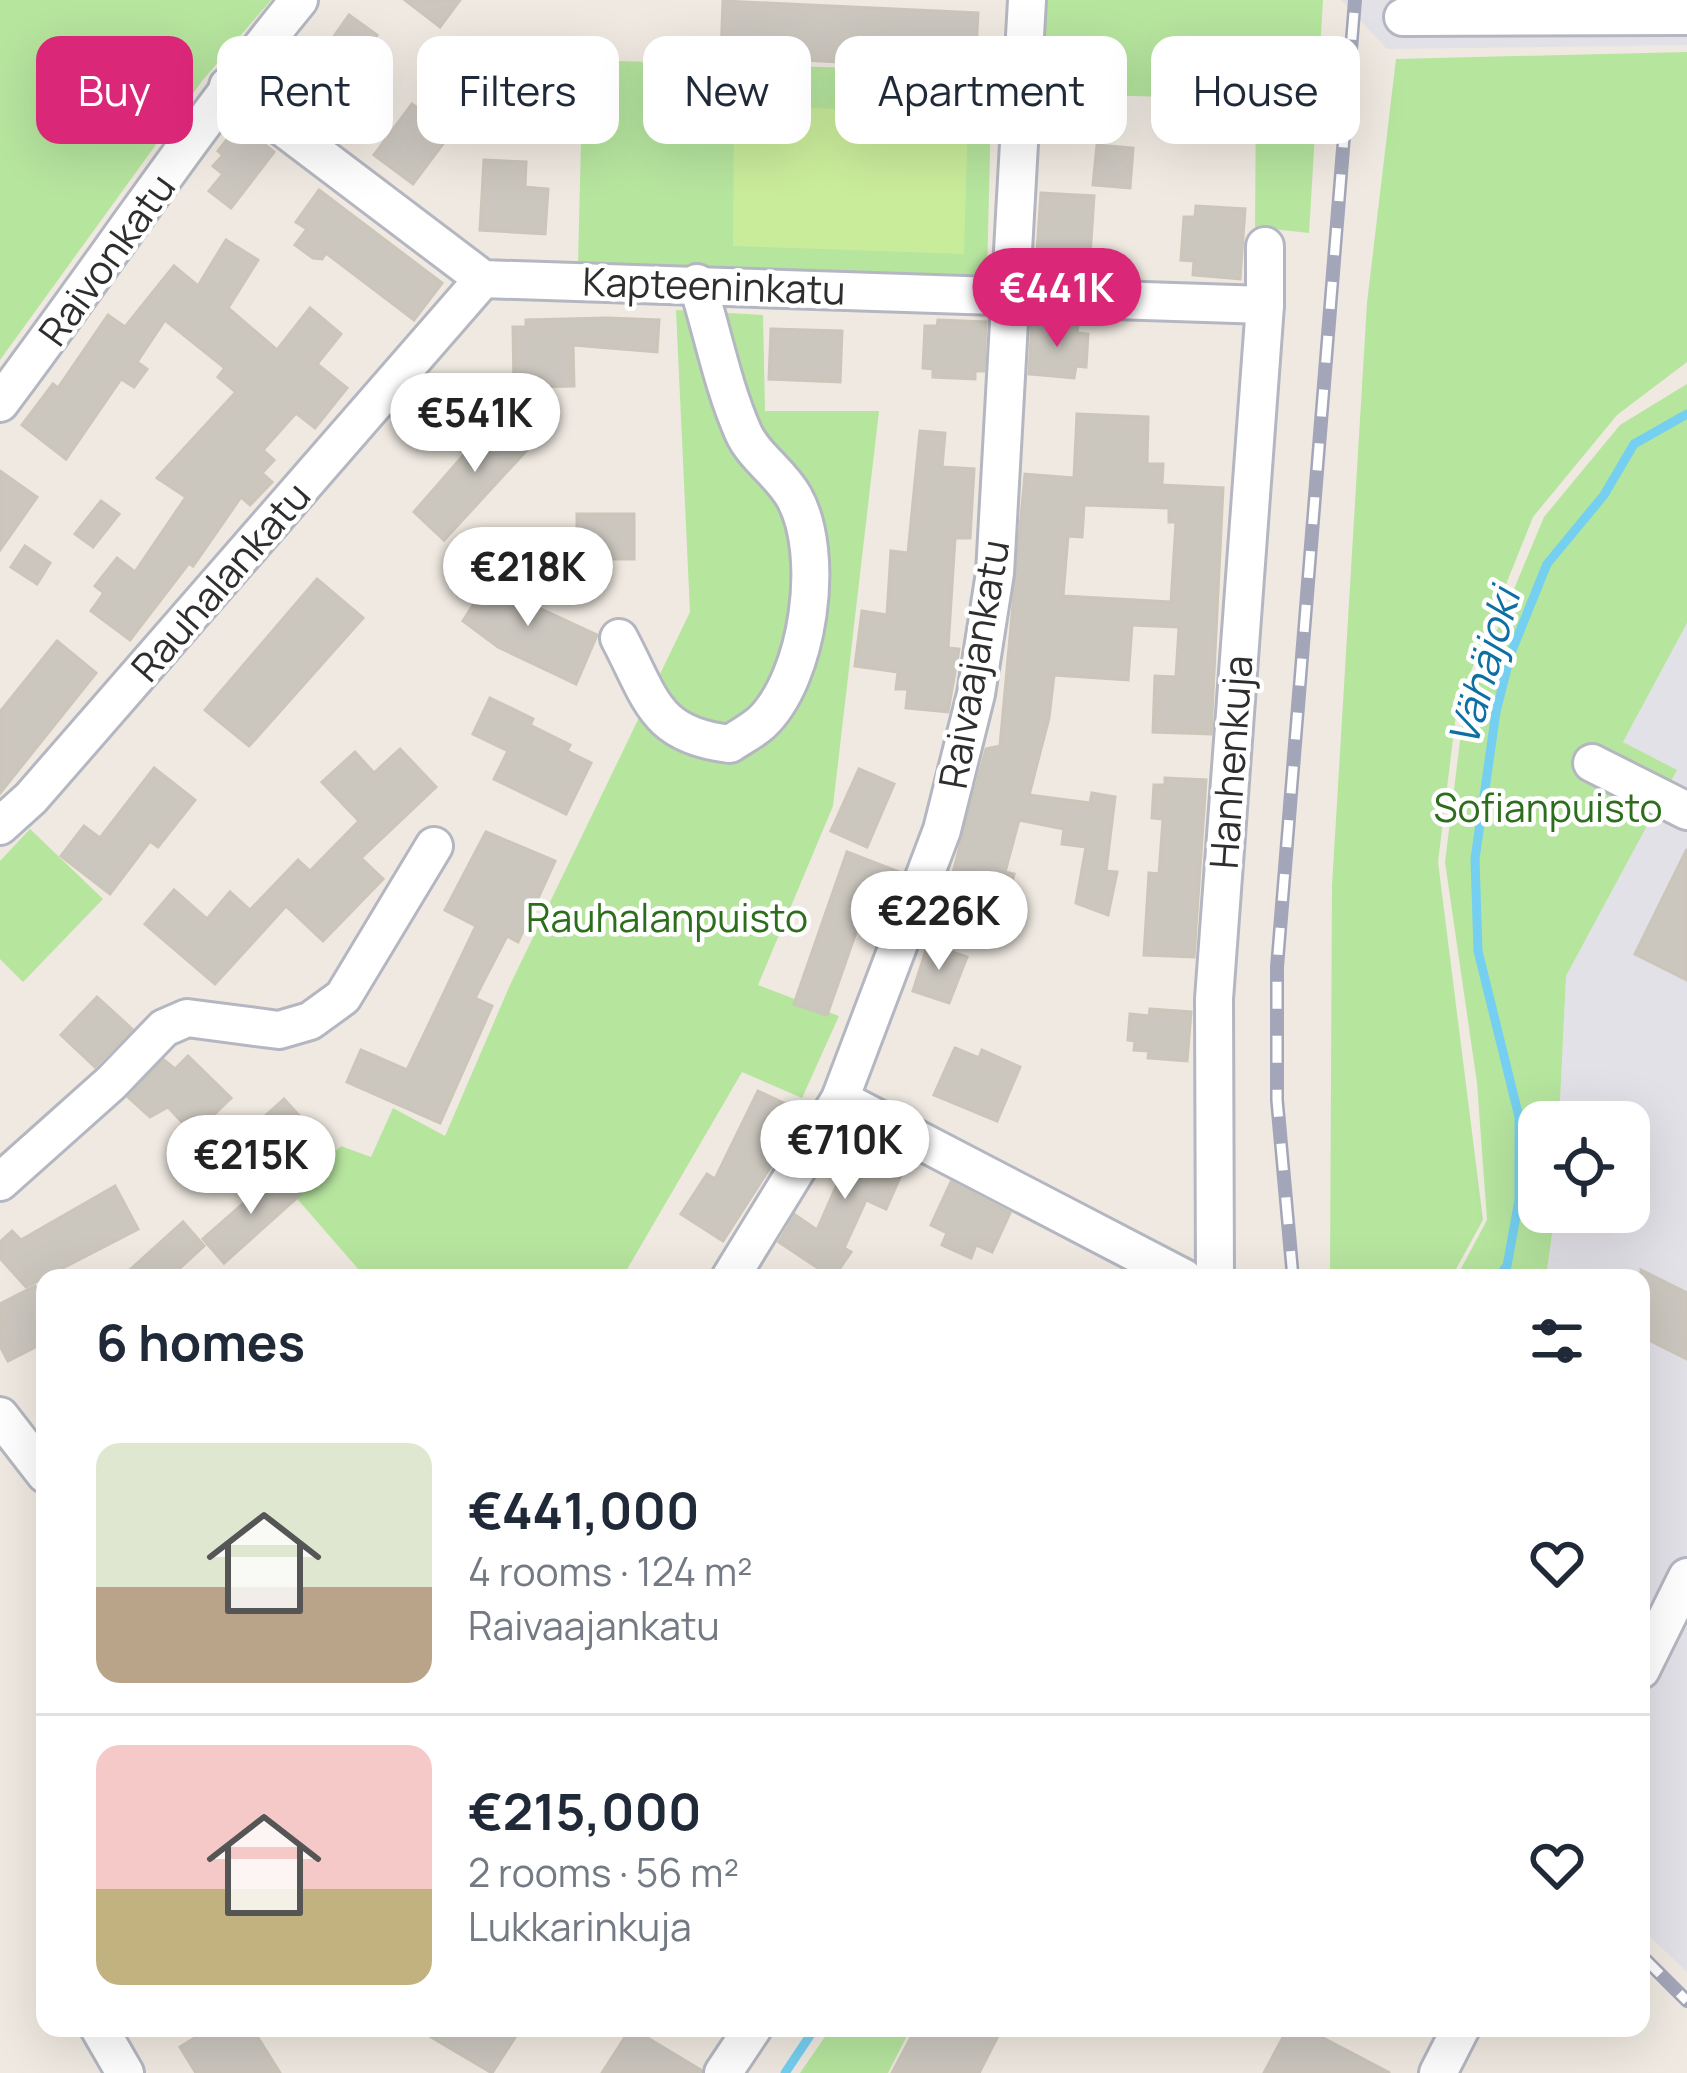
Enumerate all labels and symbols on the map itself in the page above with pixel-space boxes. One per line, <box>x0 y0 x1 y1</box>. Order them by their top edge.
street label: Raivonkatu <box>25 162 187 356</box>
pin: €441K <box>973 248 1141 350</box>
street label: Kapteeninkatu <box>582 253 846 317</box>
pin: €541K <box>391 373 559 475</box>
street label: Rauhalankatu <box>118 470 322 692</box>
pin: €218K <box>444 527 612 629</box>
street label: Raivaajankatu <box>925 535 1021 793</box>
water label: Vähäjoki <box>1433 577 1535 752</box>
street label: Hanhenkuja <box>1196 653 1264 871</box>
park label: Sofianpuisto <box>1433 780 1663 834</box>
pin: €226K <box>855 871 1023 973</box>
park label: Rauhalanpuisto <box>526 890 808 944</box>
pin: €710K <box>761 1100 929 1202</box>
pin: €215K <box>167 1115 335 1217</box>

